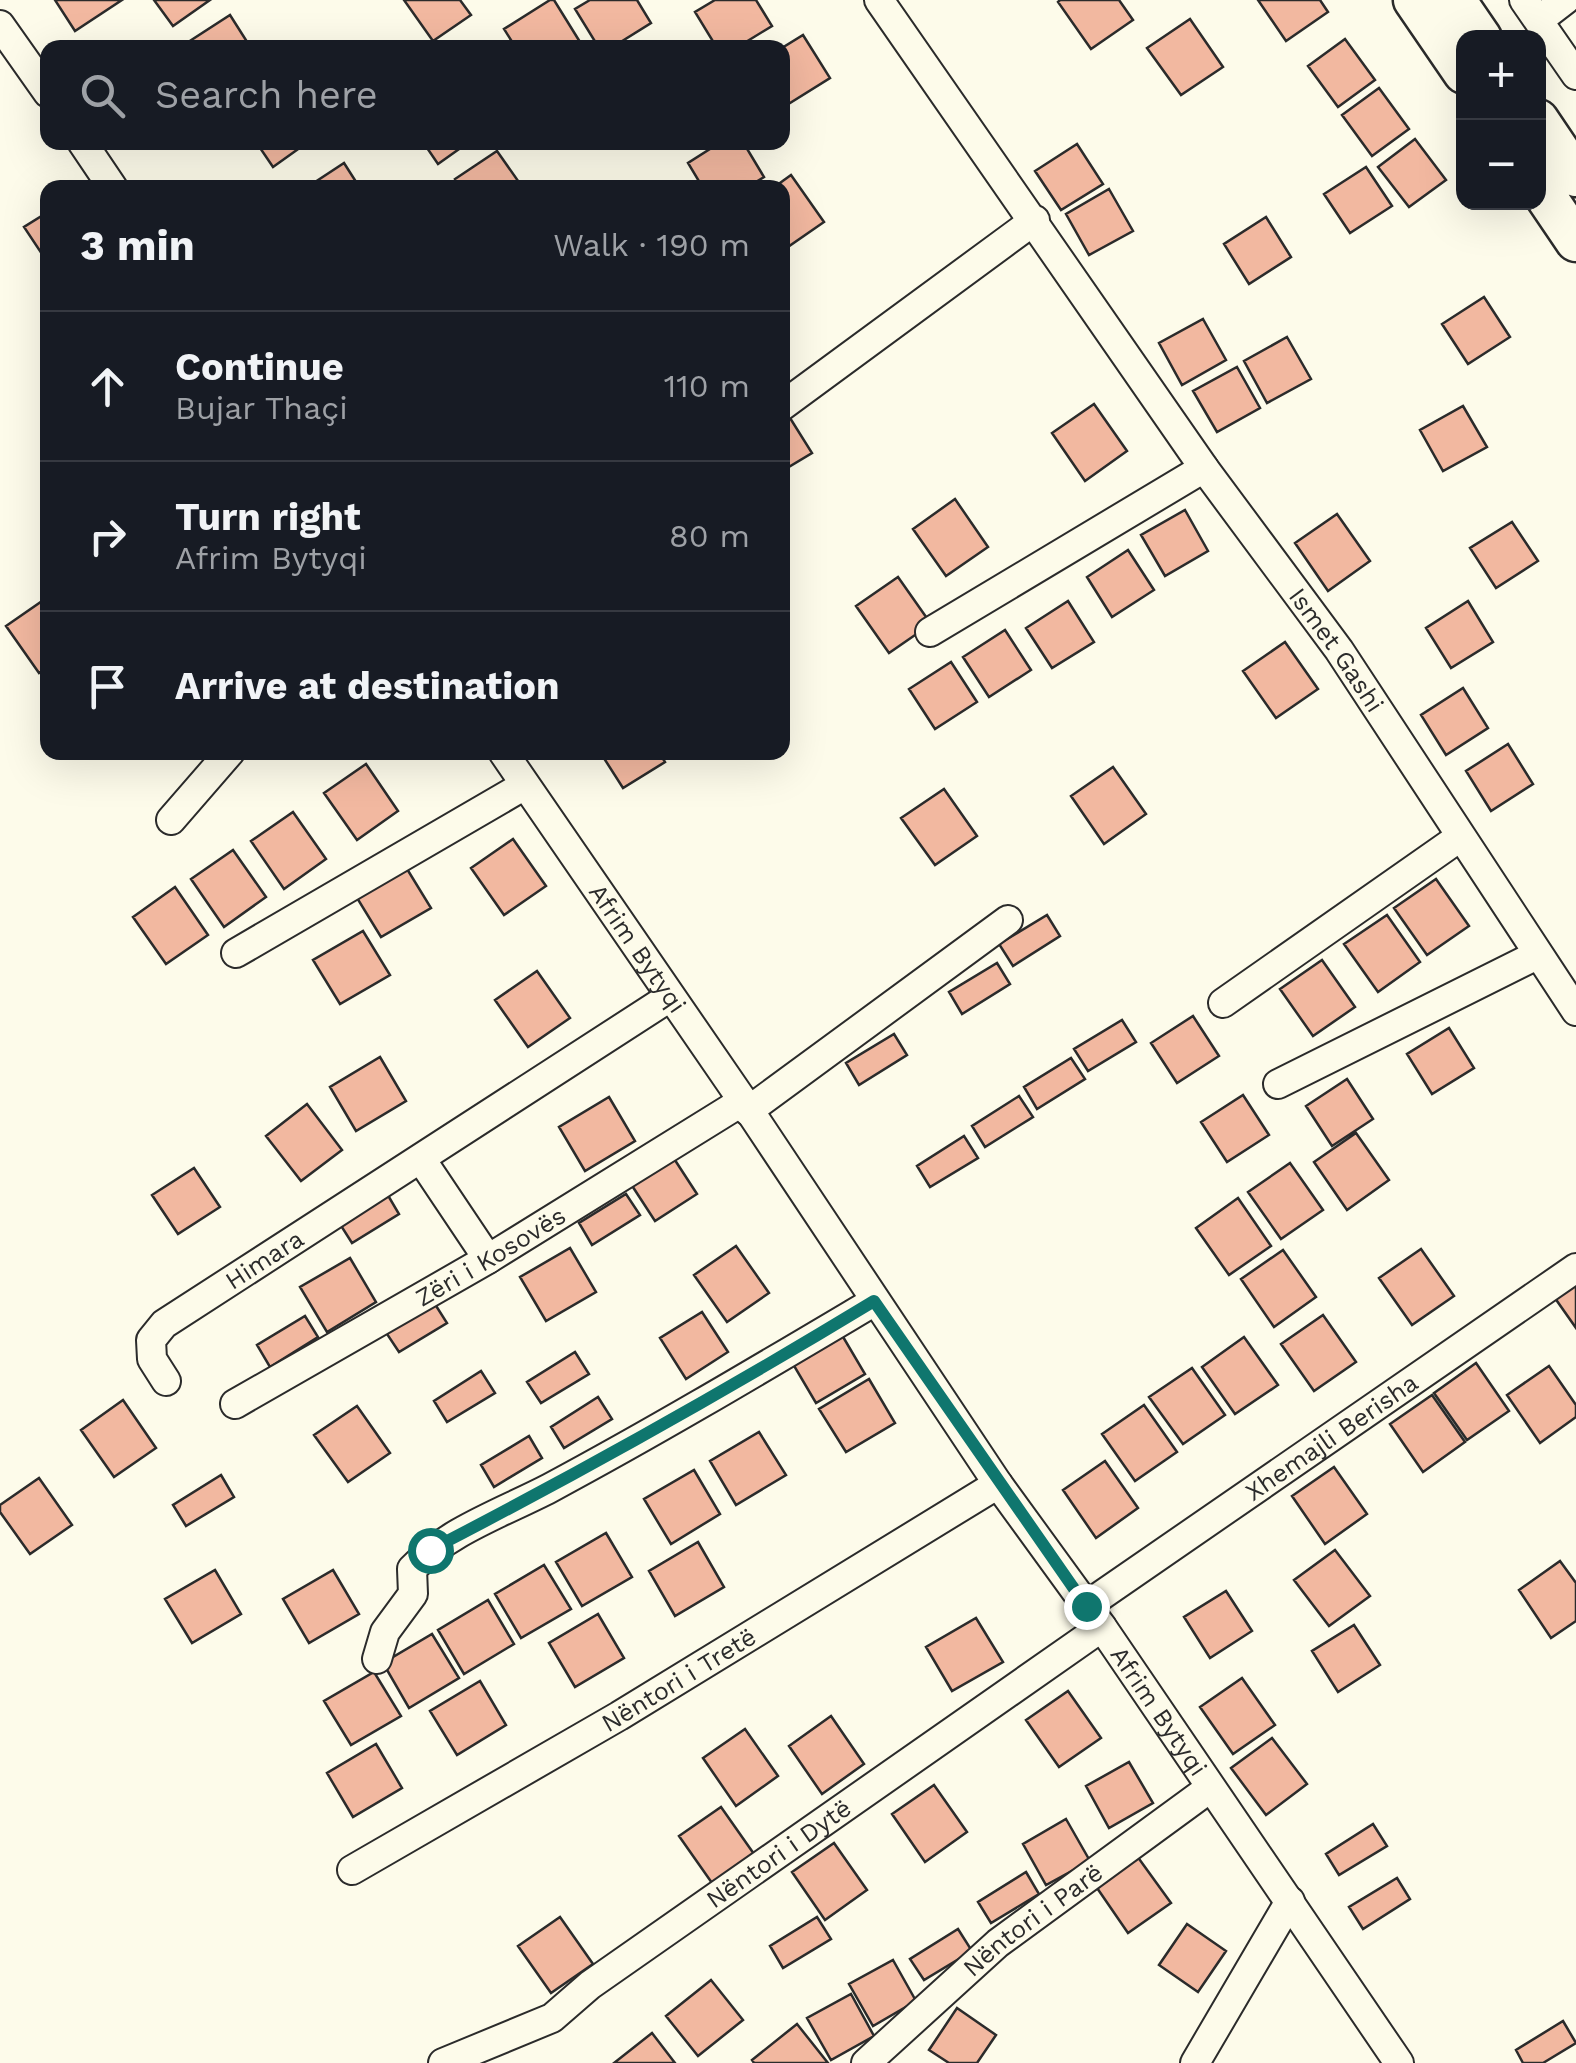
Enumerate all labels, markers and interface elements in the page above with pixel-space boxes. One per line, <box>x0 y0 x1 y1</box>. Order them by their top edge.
map controls <box>1456 30 1546 210</box>
button: + <box>1456 30 1546 120</box>
search box <box>40 40 790 150</box>
icon: search <box>75 68 130 123</box>
text: Search here <box>155 73 378 117</box>
button: − <box>1456 120 1546 210</box>
text: 3 min <box>80 221 195 270</box>
text: Walk · 190 m <box>553 226 750 264</box>
text: Continue <box>175 345 344 389</box>
icon: ahead <box>80 359 135 414</box>
text: 110 m <box>664 367 750 405</box>
text: Bujar Thaçi <box>175 389 348 427</box>
text: Turn right <box>175 495 361 539</box>
icon: right <box>80 509 135 564</box>
text: 80 m <box>669 517 750 555</box>
text: Afrim Bytyqi <box>175 539 367 577</box>
street label: Ismet Gashi <box>1283 582 1390 717</box>
icon: arrive <box>80 659 135 714</box>
text: Arrive at destination <box>175 664 560 708</box>
street label: Afrim Bytyqi <box>583 878 692 1018</box>
street label: Zëri i Kosovës <box>410 1200 571 1312</box>
street label: Himara <box>220 1223 309 1295</box>
street label: Xhemajli Berisha <box>1240 1367 1423 1506</box>
route start <box>408 1528 454 1574</box>
route end <box>1064 1584 1110 1630</box>
street label: Nëntori i Tretë <box>596 1621 761 1738</box>
street label: Afrim Bytyqi <box>1105 1641 1213 1781</box>
street label: Nëntori i Dytë <box>700 1793 856 1914</box>
street label: Nëntori i Parë <box>957 1857 1108 1982</box>

